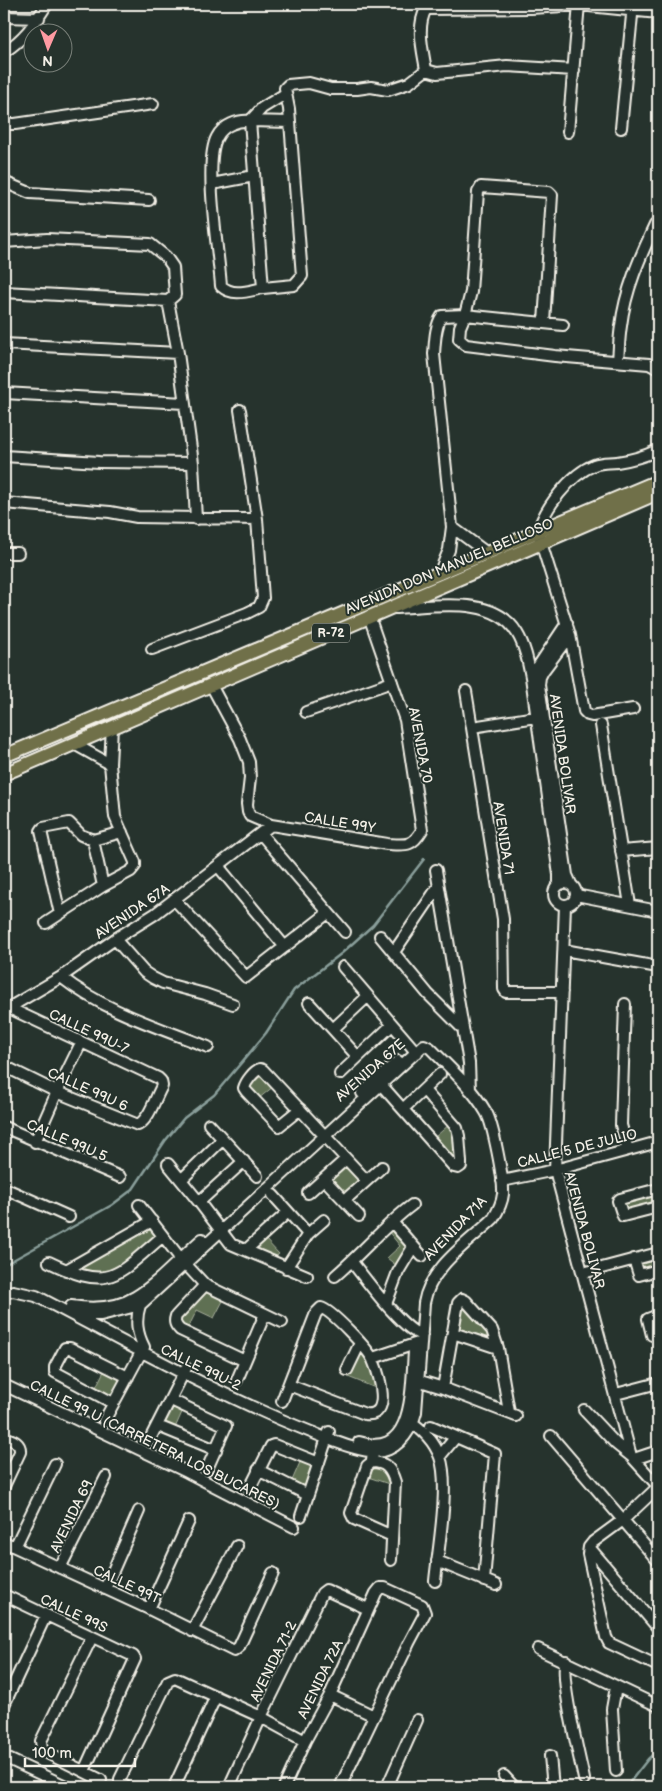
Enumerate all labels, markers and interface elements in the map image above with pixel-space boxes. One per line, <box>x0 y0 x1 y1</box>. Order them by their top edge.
north arrow <box>22 22 72 72</box>
text: N <box>42 52 53 69</box>
street label: AVENIDA DON MANUEL BELLOSO <box>343 515 556 618</box>
road number: R-72 <box>312 624 350 642</box>
street label: AVENIDA BOLIVAR <box>546 693 579 815</box>
street label: AVENIDA 70 <box>405 706 436 785</box>
street label: AVENIDA 71 <box>489 800 518 876</box>
street label: CALLE 99Y <box>303 808 378 837</box>
street label: AVENIDA 67A <box>92 880 173 943</box>
street label: CALLE 99U-7 <box>46 1006 131 1057</box>
street label: AVENIDA 67E <box>332 1035 409 1105</box>
street label: CALLE 99U 6 <box>45 1064 131 1115</box>
street label: CALLE 99U 5 <box>24 1116 110 1165</box>
street label: CALLE 5 DE JULIO <box>516 1125 639 1172</box>
street label: AVENIDA BOLIVAR <box>561 1170 608 1291</box>
street label: AVENIDA 71A <box>421 1192 491 1264</box>
street label: CALLE 99U-2 <box>158 1341 244 1395</box>
street label: CALLE 99 U (CARRETERA LOS BUCARES) <box>27 1376 283 1513</box>
street label: AVENIDA 69 <box>47 1477 96 1555</box>
street label: CALLE 99T <box>90 1561 164 1608</box>
street label: CALLE 99S <box>37 1590 110 1636</box>
street label: AVENIDA 71-2 <box>247 1617 301 1704</box>
street label: AVENIDA 72A <box>294 1637 347 1721</box>
scale bar <box>25 1736 135 1768</box>
text: 100 m <box>32 1744 72 1763</box>

